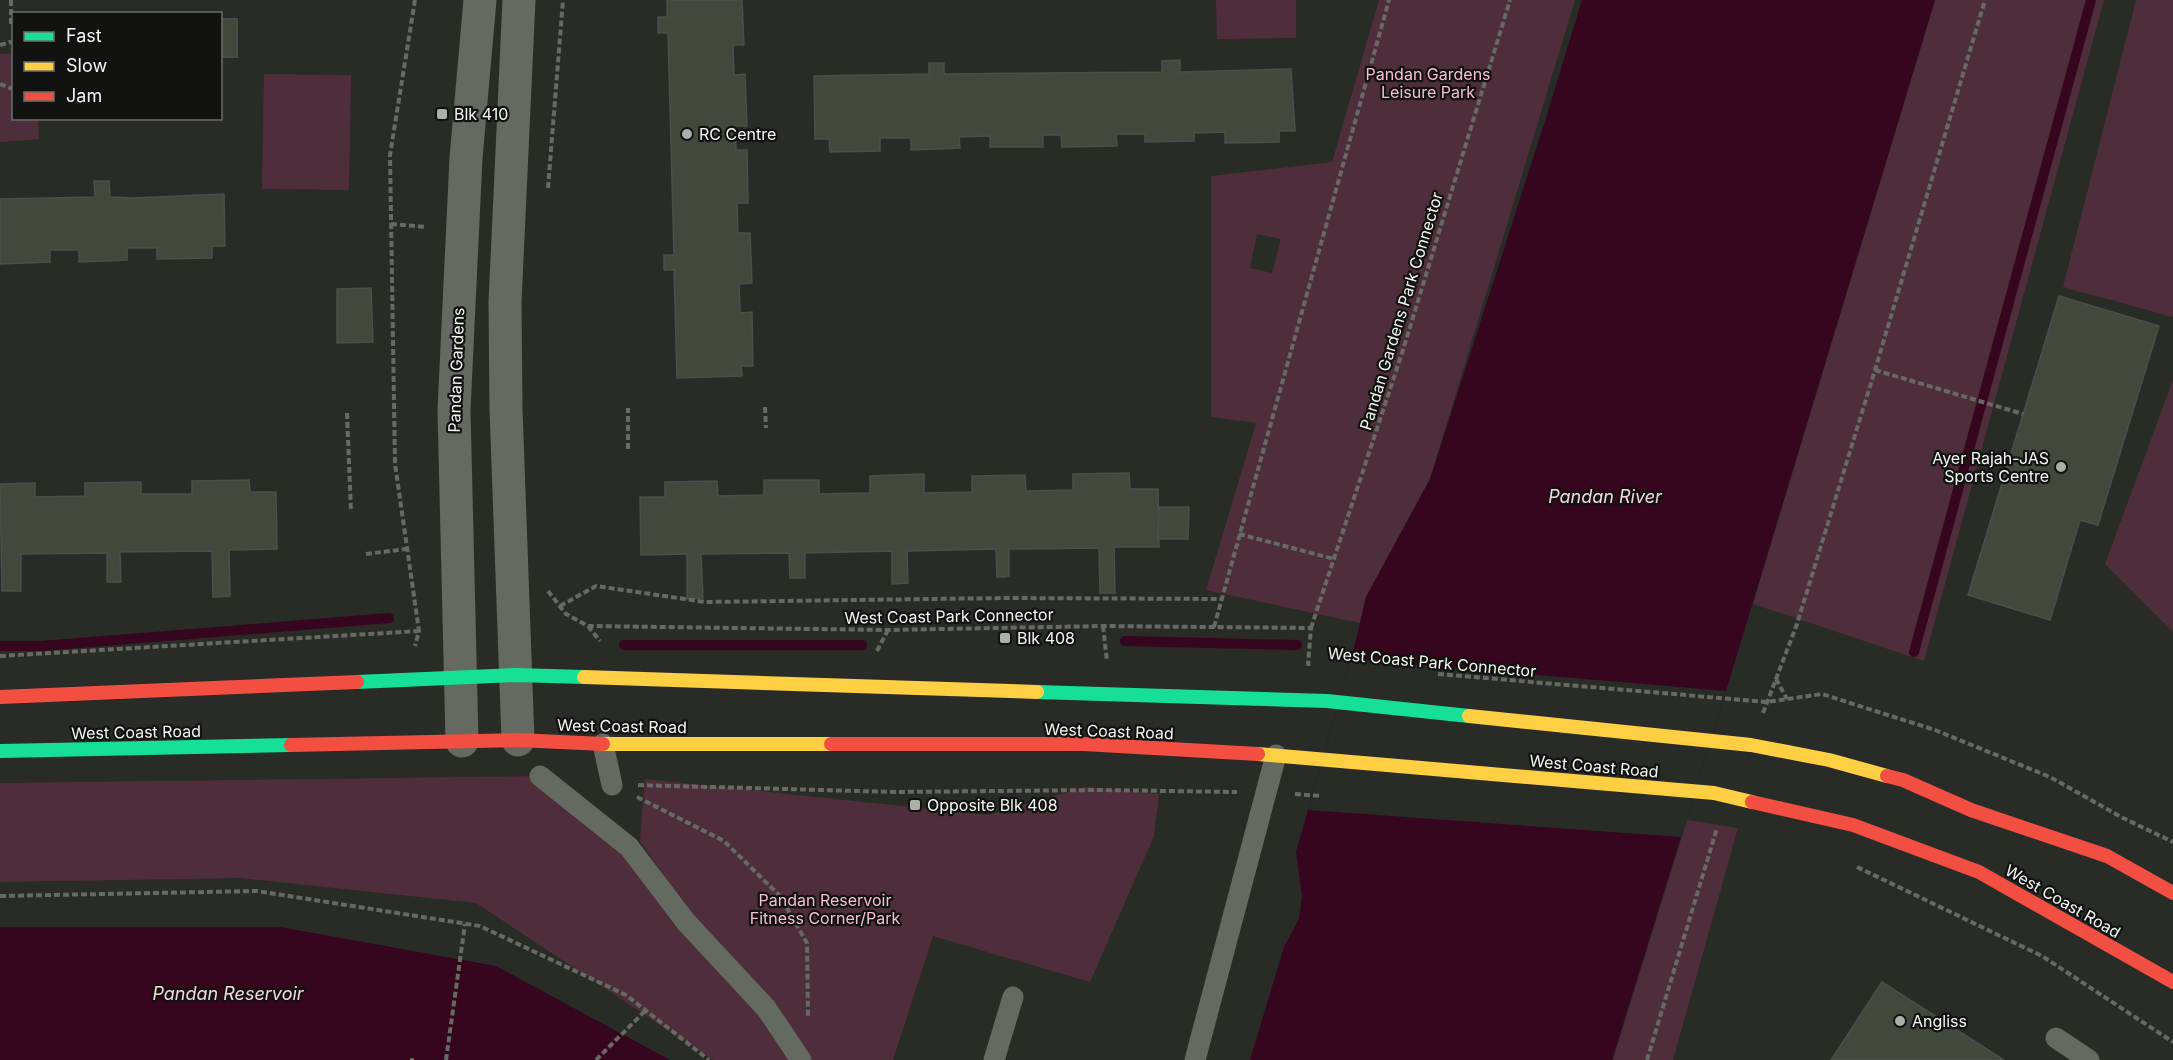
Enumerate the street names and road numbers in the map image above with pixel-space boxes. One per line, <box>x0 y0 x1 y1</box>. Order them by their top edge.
street label: Pandan Gardens Park Connector <box>1355 190 1447 432</box>
street label: Pandan Gardens <box>444 307 468 433</box>
street label: West Coast Park Connector <box>844 604 1054 628</box>
street label: West Coast Park Connector <box>1327 643 1537 681</box>
street label: West Coast Road <box>557 715 687 737</box>
street label: West Coast Road <box>1044 719 1174 743</box>
street label: West Coast Road <box>71 721 201 743</box>
street label: West Coast Road <box>1529 750 1659 782</box>
street label: West Coast Road <box>2002 860 2124 942</box>

